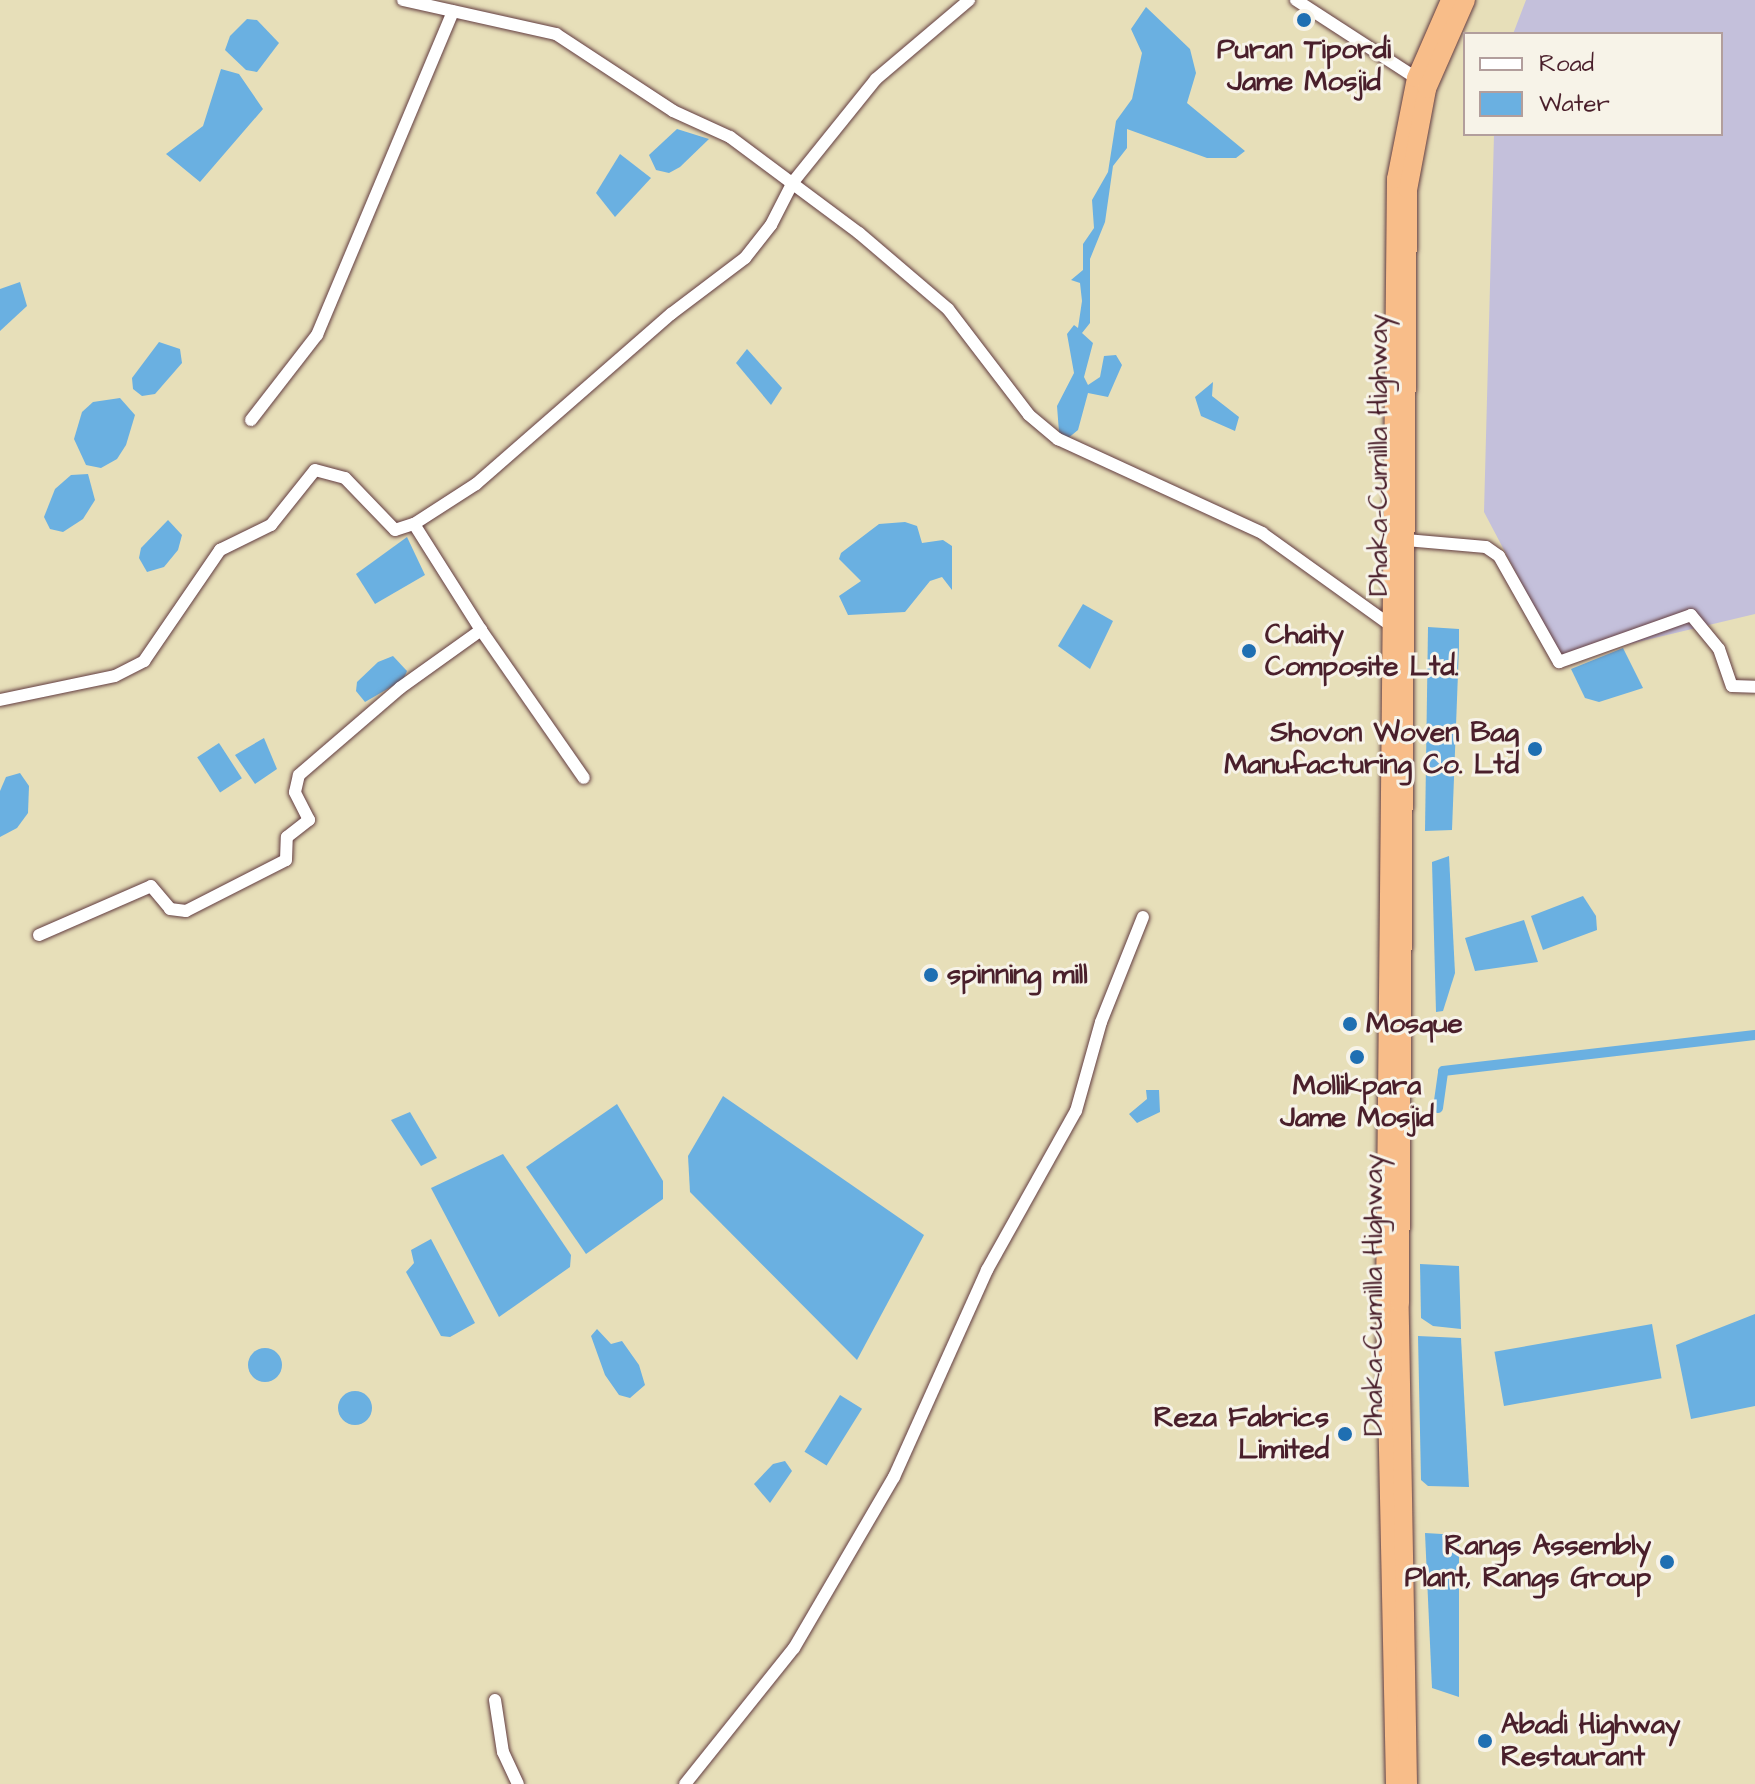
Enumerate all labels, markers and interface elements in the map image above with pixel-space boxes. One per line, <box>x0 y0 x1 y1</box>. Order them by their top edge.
marker: Puran Tipordi Jame Mosjid <box>1295 11 1313 29</box>
legend <box>1463 32 1723 136</box>
place label: Puran Tipordi Jame Mosjid <box>1217 33 1391 99</box>
text: Road <box>1539 47 1594 81</box>
text: Water <box>1539 87 1610 121</box>
street label: Dhaka–Cumilla Highway <box>1362 314 1396 596</box>
place label: Chaity Composite Ltd. <box>1265 618 1459 684</box>
marker: Chaity Composite Ltd. <box>1240 642 1258 660</box>
place label: Shovon Woven Bag Manufacturing Co. Ltd <box>1224 716 1519 782</box>
marker: Shovon Woven Bag Manufacturing Co. Ltd <box>1526 740 1544 758</box>
place label: spinning mill <box>947 958 1088 992</box>
marker: spinning mill <box>922 966 940 984</box>
place label: Mosque <box>1366 1007 1463 1041</box>
marker: Mosque <box>1341 1015 1359 1033</box>
marker: Mollikpara Jame Mosjid <box>1348 1048 1366 1066</box>
place label: Mollikpara Jame Mosjid <box>1280 1069 1434 1135</box>
street label: Dhaka–Cumilla Highway <box>1357 1154 1391 1436</box>
place label: Reza Fabrics Limited <box>1154 1401 1329 1467</box>
marker: Reza Fabrics Limited <box>1336 1425 1354 1443</box>
place label: Rangs Assembly Plant, Rangs Group <box>1405 1529 1651 1595</box>
marker: Rangs Assembly Plant, Rangs Group <box>1658 1553 1676 1571</box>
place label: Abadi Highway Restaurant <box>1501 1708 1680 1774</box>
marker: Abadi Highway Restaurant <box>1476 1732 1494 1750</box>

